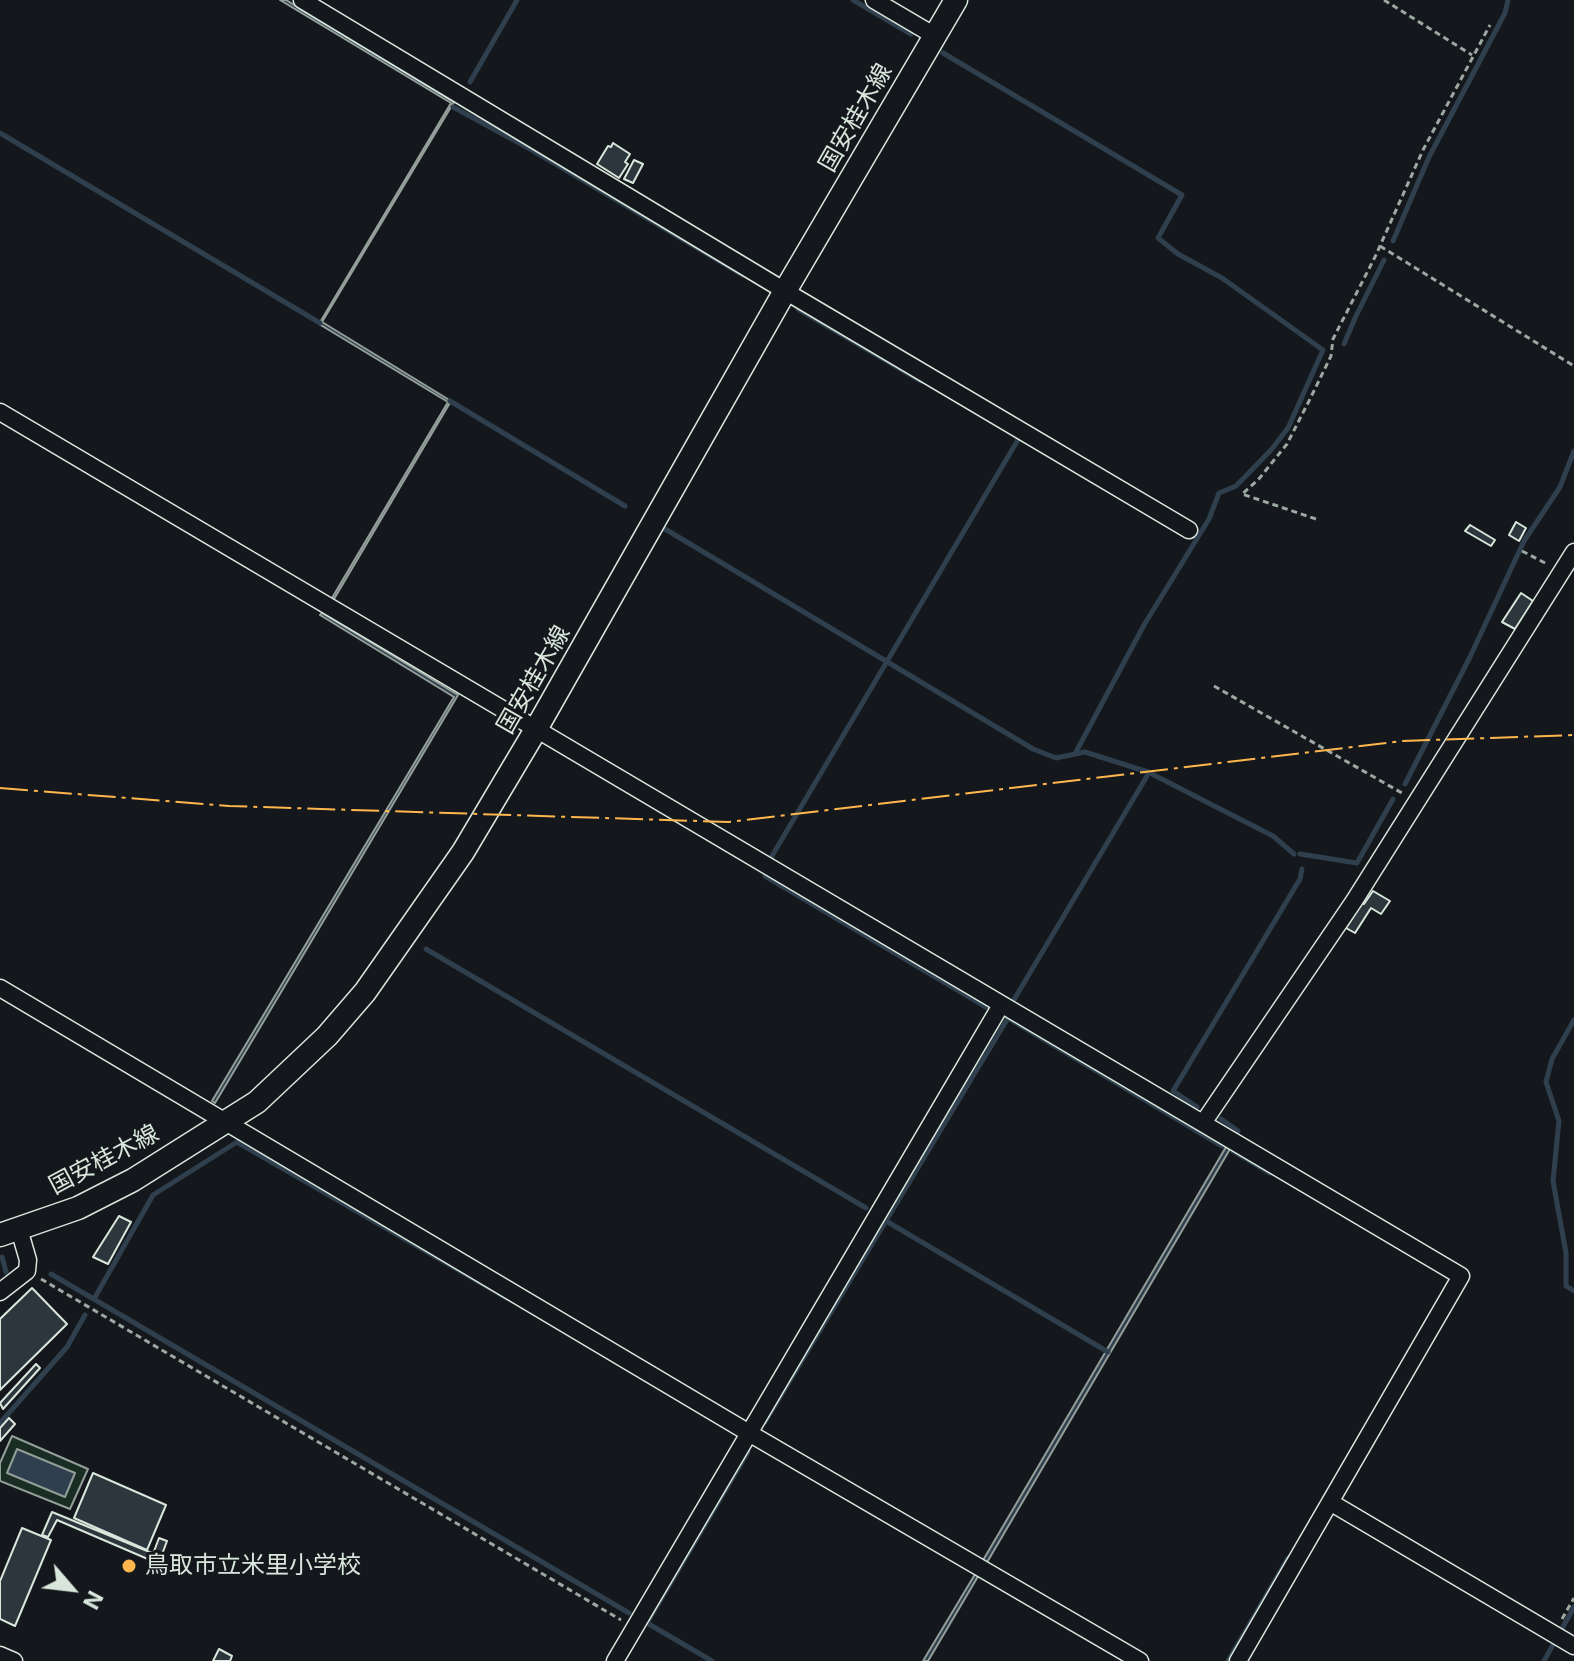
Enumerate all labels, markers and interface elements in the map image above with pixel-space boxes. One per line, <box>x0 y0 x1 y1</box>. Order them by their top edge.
street label: 国安桂木線 <box>814 59 898 177</box>
street label: 国安桂木線 <box>492 621 576 739</box>
street label: 国安桂木線 <box>44 1119 164 1201</box>
north arrow <box>32 1549 112 1629</box>
place label: 鳥取市立米里小学校 <box>145 1552 361 1580</box>
marker: 鳥取市立米里小学校 <box>120 1557 138 1575</box>
text: N <box>78 1587 109 1614</box>

